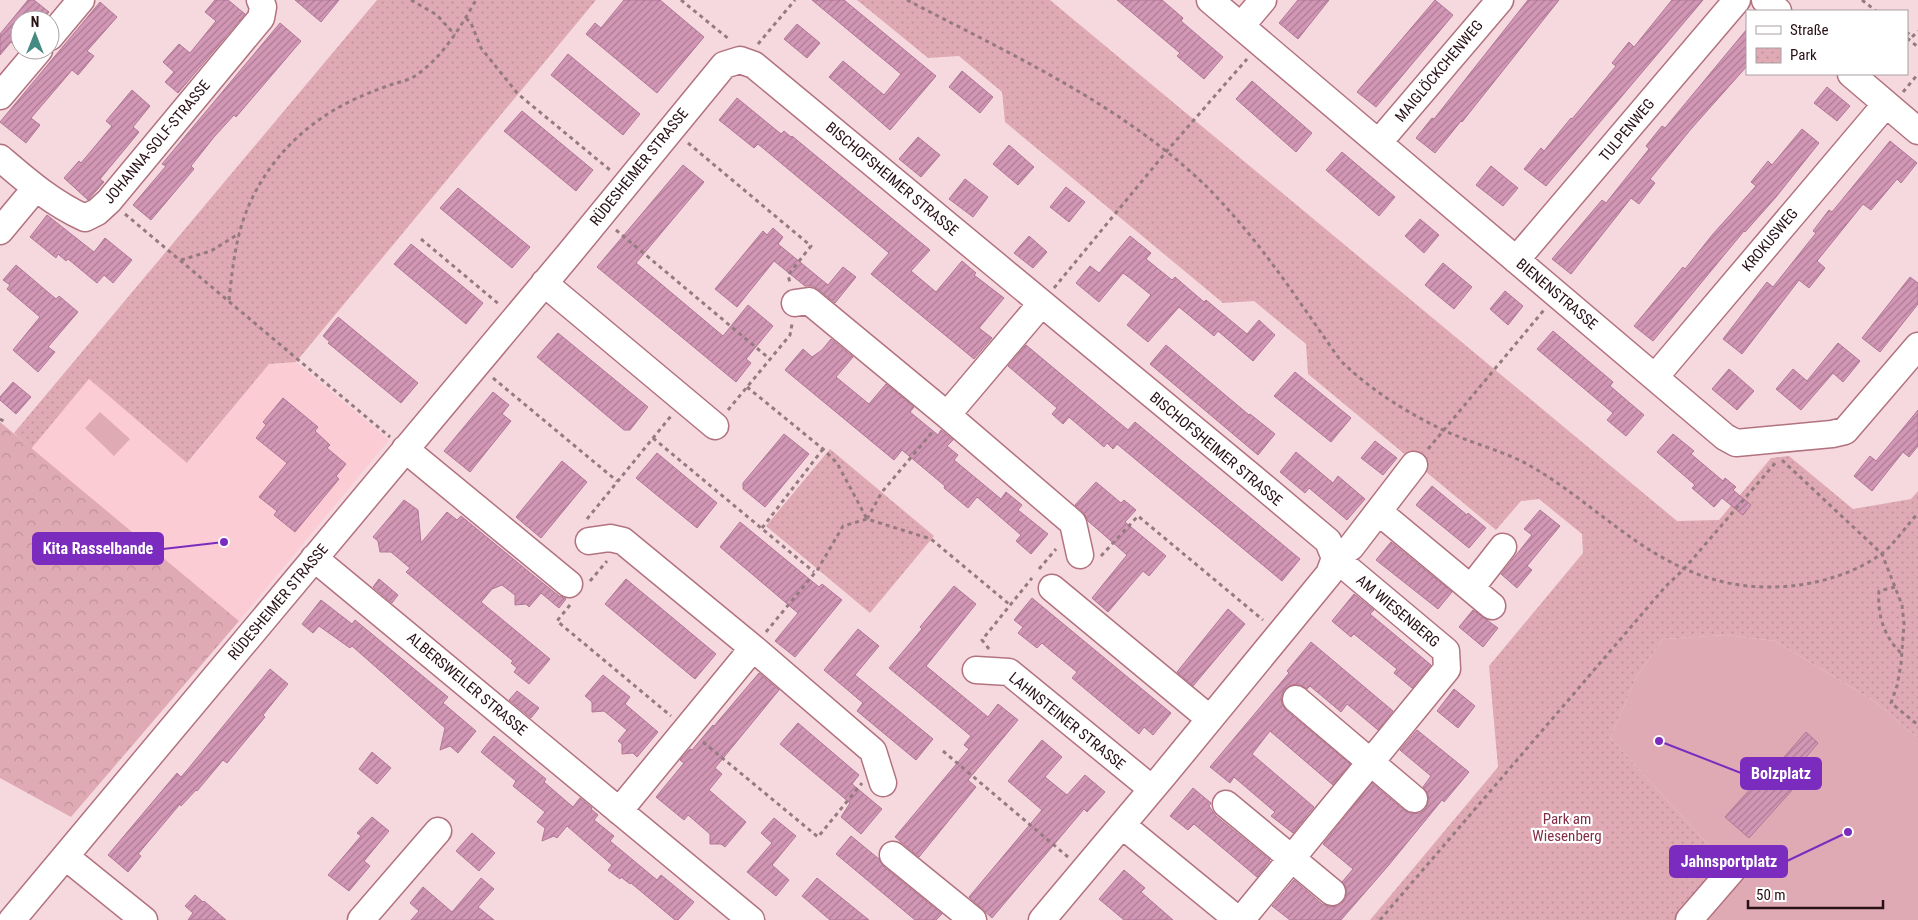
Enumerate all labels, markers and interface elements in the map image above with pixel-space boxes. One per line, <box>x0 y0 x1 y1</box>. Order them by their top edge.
north arrow <box>10 10 60 60</box>
legend <box>1746 10 1908 75</box>
text: N <box>31 14 39 30</box>
street label: MAIGLÖCKCHENWEG <box>1391 17 1487 125</box>
text: Straße <box>1790 21 1829 39</box>
text: Park <box>1790 46 1817 64</box>
street label: JOHANNA-SOLF-STRASSE <box>100 77 214 207</box>
street label: TULPENWEG <box>1596 95 1658 165</box>
street label: RÜDESHEIMER STRASSE <box>586 105 692 229</box>
street label: BISCHOFSHEIMER STRASSE <box>822 118 962 240</box>
street label: KROKUSWEG <box>1738 205 1802 275</box>
street label: BIENENSTRASSE <box>1513 255 1601 333</box>
street label: BISCHOFSHEIMER STRASSE <box>1146 388 1286 510</box>
callout: Kita Rasselbande <box>33 533 163 564</box>
text: Kita Rasselbande <box>43 539 154 558</box>
street label: RÜDESHEIMER STRASSE <box>224 540 332 664</box>
street label: AM WIESENBERG <box>1353 571 1443 651</box>
street label: ALBERSWEILER STRASSE <box>403 629 531 739</box>
street label: LAHNSTEINER STRASSE <box>1005 668 1129 774</box>
callout: Bolzplatz <box>1741 758 1821 789</box>
text: Bolzplatz <box>1751 764 1811 783</box>
park label: Park am Wiesenberg <box>1532 810 1602 845</box>
callout: Jahnsportplatz <box>1670 846 1787 877</box>
text: Jahnsportplatz <box>1681 852 1777 871</box>
scale bar <box>1748 878 1883 910</box>
text: 50 m <box>1756 886 1786 904</box>

